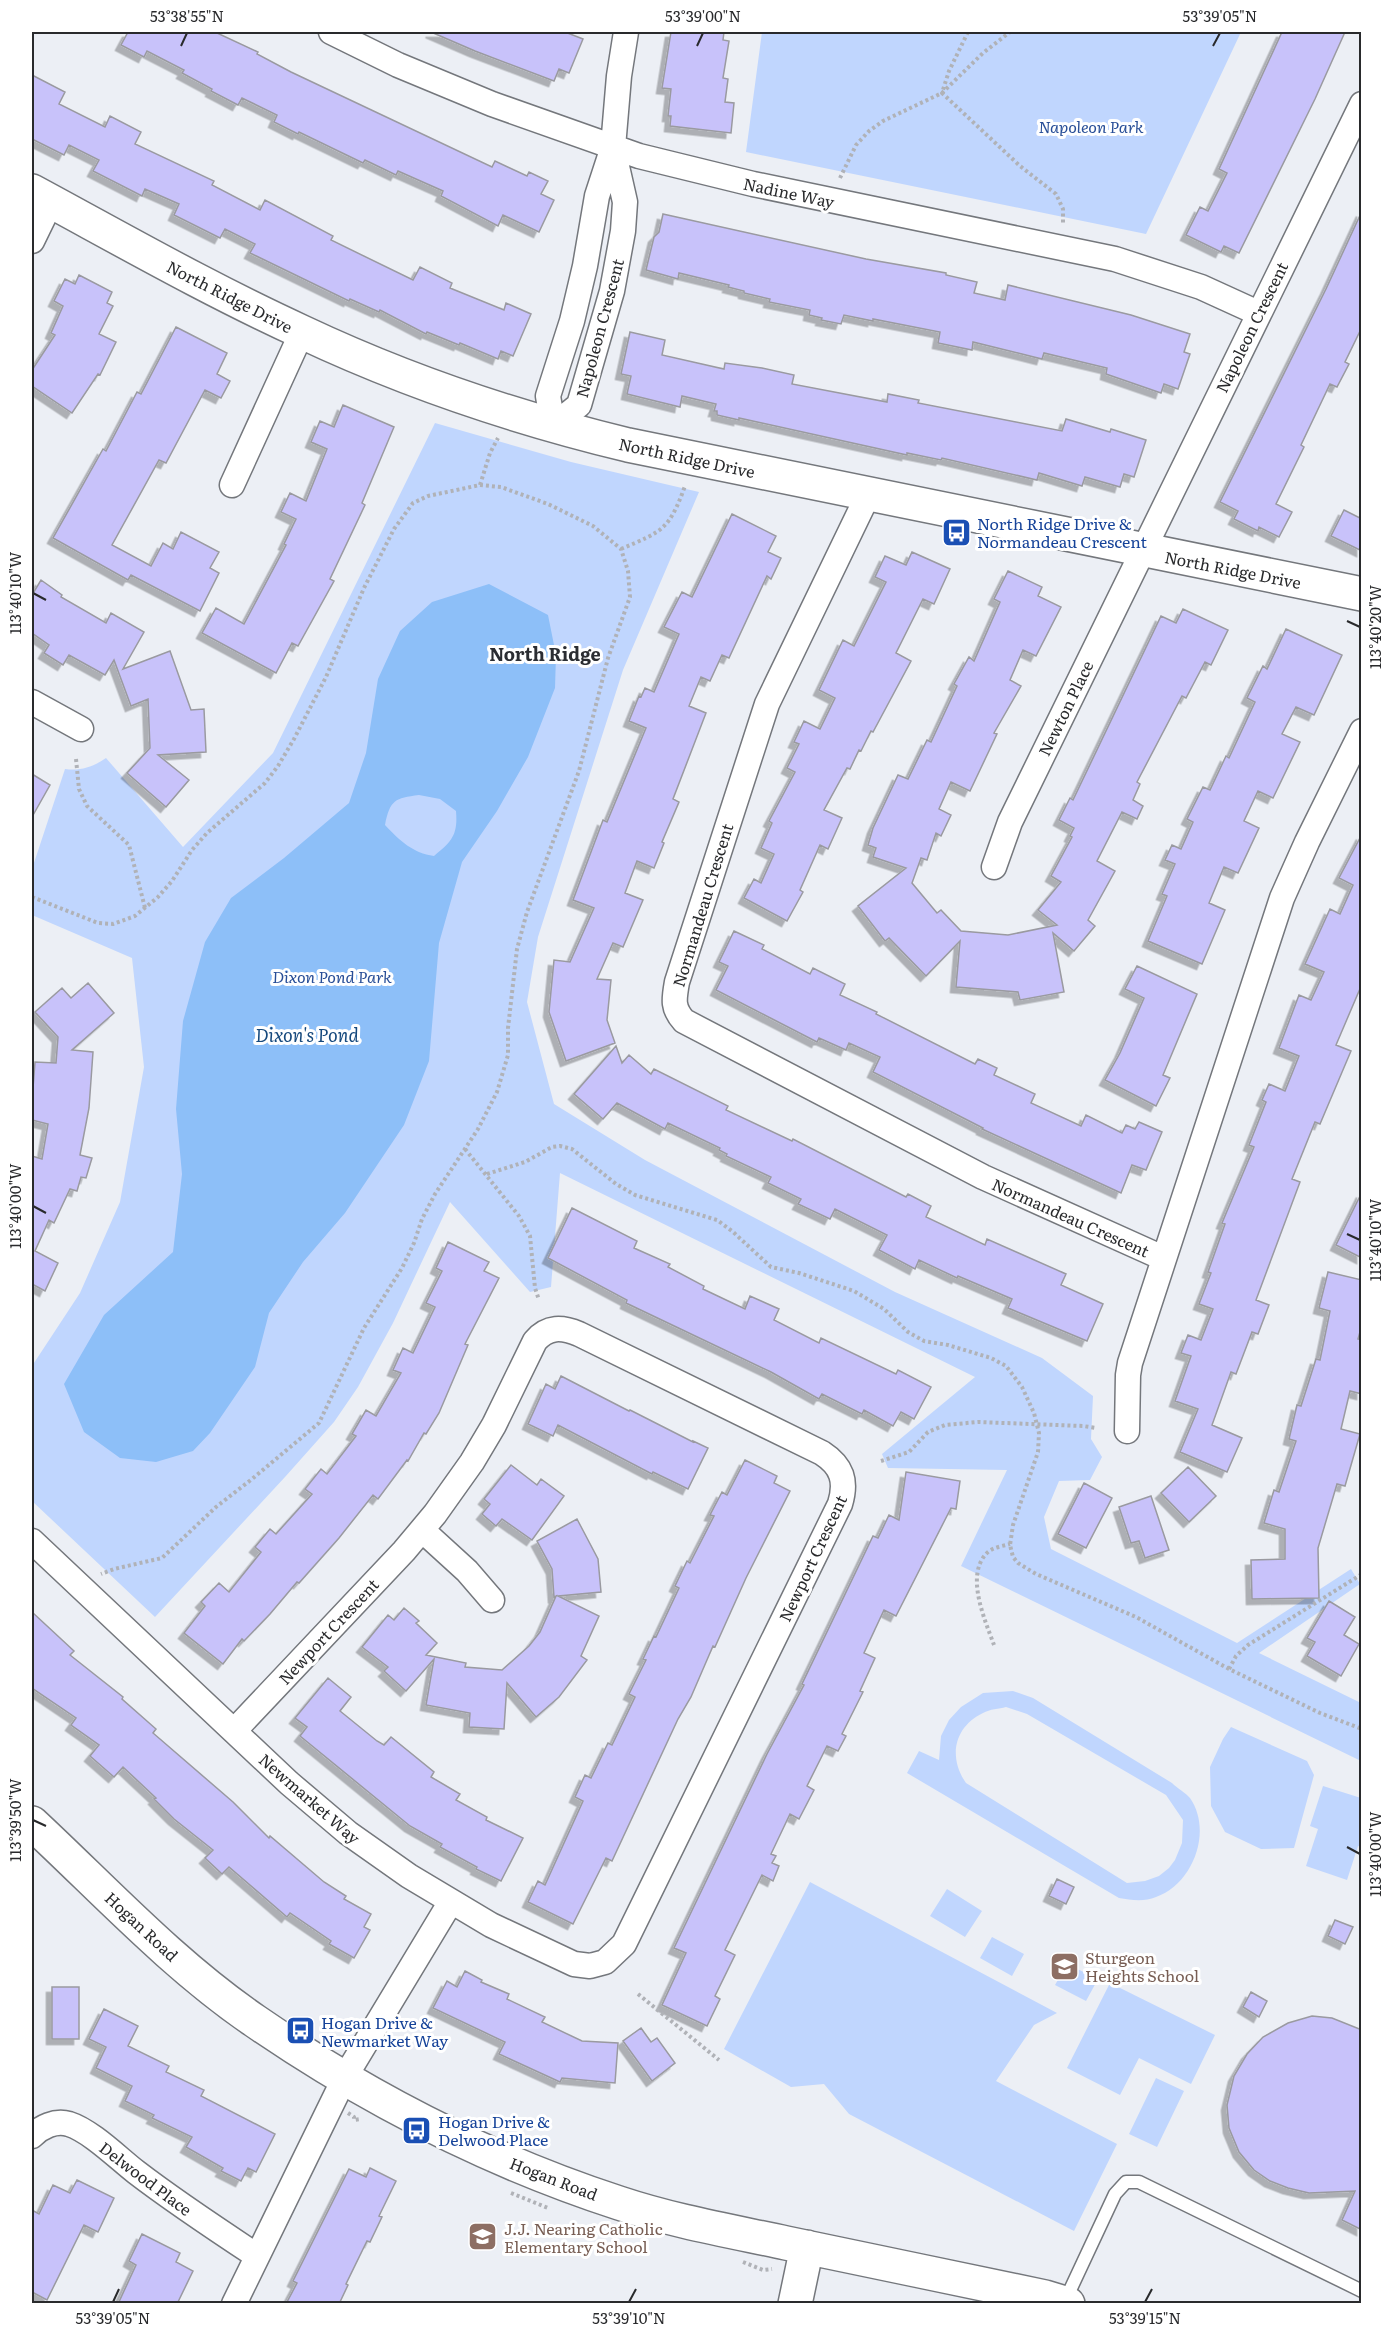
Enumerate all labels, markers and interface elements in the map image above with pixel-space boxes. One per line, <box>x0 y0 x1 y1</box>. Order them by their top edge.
text: 53°38'55"N <box>150 4 224 27</box>
text: 53°39'00"N <box>665 4 741 27</box>
text: 53°39'05"N <box>1183 4 1257 27</box>
park label: Napoleon Park <box>1038 114 1144 138</box>
street label: Nadine Way <box>741 171 837 214</box>
street label: North Ridge Drive <box>163 254 297 338</box>
street label: Napoleon Crescent <box>569 255 629 400</box>
street label: Napoleon Crescent <box>1209 257 1293 397</box>
street label: North Ridge Drive <box>617 431 757 483</box>
place label: North Ridge Drive & Normandeau Crescent <box>977 511 1147 553</box>
bus stop icon: North Ridge Drive & Normandeau Crescent <box>940 516 972 548</box>
street label: North Ridge Drive <box>1163 544 1303 594</box>
text: 113°40'10"W <box>3 551 26 634</box>
text: 113°40'20"W <box>1363 584 1386 669</box>
district label: North Ridge <box>489 640 601 667</box>
street label: Newton Place <box>1032 656 1098 760</box>
street label: Normandeau Crescent <box>666 820 738 990</box>
park label: Dixon Pond Park <box>272 964 392 988</box>
water label: Dixon's Pond <box>255 1021 359 1048</box>
text: 113°40'00"W <box>3 1163 26 1249</box>
street label: Normandeau Crescent <box>989 1171 1154 1263</box>
text: 113°40'10"W <box>1363 1198 1386 1281</box>
street label: Newport Crescent <box>772 1490 852 1625</box>
street label: Newport Crescent <box>272 1572 384 1689</box>
street label: Newmarket Way <box>254 1747 366 1849</box>
text: 113°39'50"W <box>3 1778 26 1862</box>
text: 113°40'00"W <box>1363 1811 1386 1897</box>
street label: Hogan Road <box>100 1886 184 1966</box>
place label: Sturgeon Heights School <box>1085 1945 1199 1987</box>
school or university icon: Sturgeon Heights School <box>1048 1950 1080 1982</box>
place label: Hogan Drive & Newmarket Way <box>321 2010 449 2052</box>
bus stop icon: Hogan Drive & Newmarket Way <box>284 2015 316 2047</box>
place label: Hogan Drive & Delwood Place <box>438 2109 550 2151</box>
bus stop icon: Hogan Drive & Delwood Place <box>401 2114 433 2146</box>
street label: Delwood Place <box>95 2135 197 2221</box>
street label: Hogan Road <box>507 2150 602 2206</box>
place label: J.J. Nearing Catholic Elementary School <box>504 2216 663 2258</box>
school or university icon: J.J. Nearing Catholic Elementary School <box>467 2221 499 2253</box>
text: 53°39'05"N <box>76 2306 150 2329</box>
text: 53°39'10"N <box>592 2306 666 2329</box>
text: 53°39'15"N <box>1109 2306 1181 2329</box>

